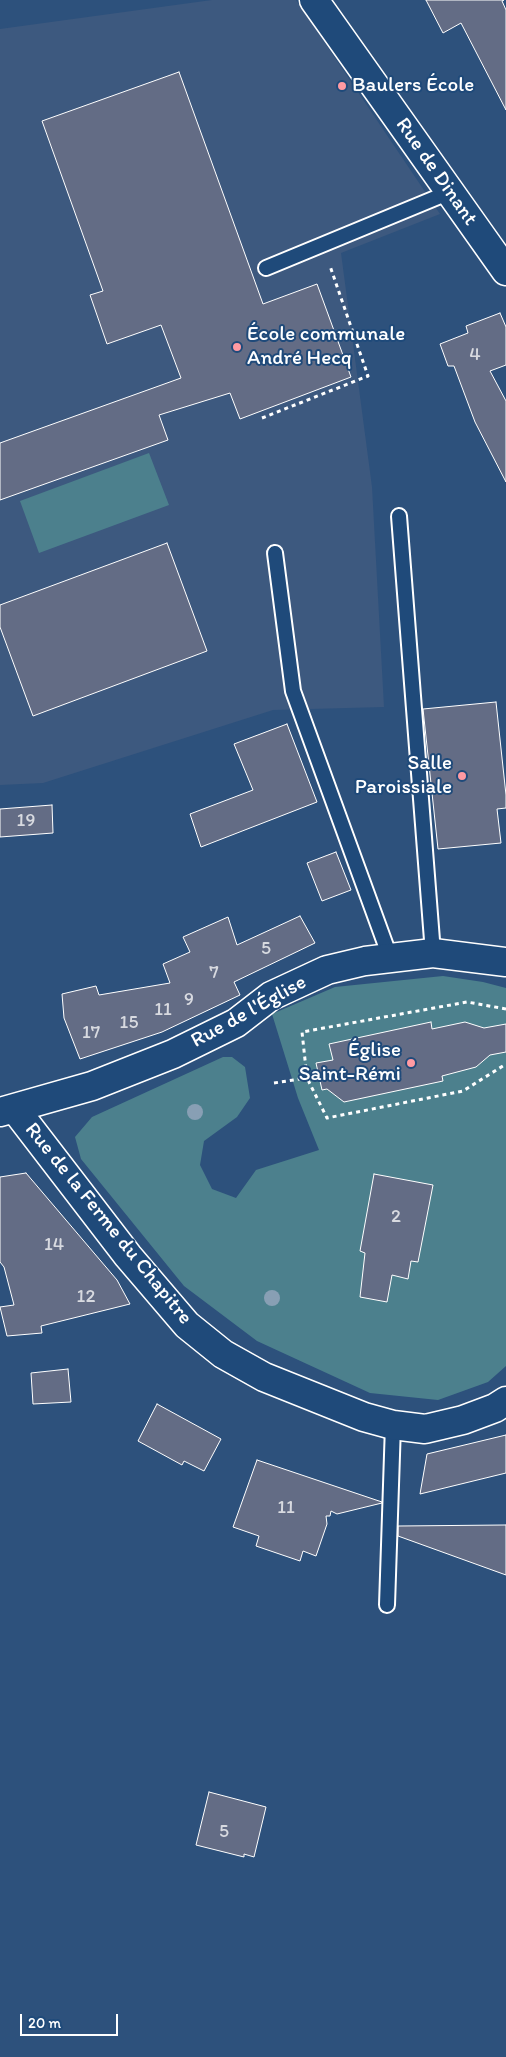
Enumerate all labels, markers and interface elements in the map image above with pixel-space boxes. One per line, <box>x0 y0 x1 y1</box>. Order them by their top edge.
place label: Baulers École <box>352 73 474 99</box>
marker: Baulers École <box>336 80 348 92</box>
street label: Rue de Dinant <box>390 113 482 231</box>
place label: École communale André Hecq <box>247 322 405 372</box>
marker: École communale André Hecq <box>231 341 243 353</box>
house number: 4 <box>469 344 481 366</box>
place label: Salle Paroissiale <box>355 751 452 801</box>
marker: Salle Paroissiale <box>456 770 468 782</box>
house number: 19 <box>17 810 35 832</box>
house number: 5 <box>261 938 271 960</box>
house number: 7 <box>209 962 219 984</box>
street label: Rue de l'Église <box>187 970 311 1054</box>
house number: 9 <box>184 989 194 1011</box>
house number: 11 <box>154 999 172 1021</box>
house number: 15 <box>120 1012 138 1034</box>
house number: 17 <box>82 1022 100 1044</box>
place label: Église Saint-Rémi <box>299 1038 401 1088</box>
marker: Église Saint-Rémi <box>405 1057 417 1069</box>
street label: Rue de la Ferme du Chapitre <box>19 1118 197 1330</box>
house number: 2 <box>391 1206 401 1228</box>
house number: 14 <box>44 1234 64 1256</box>
house number: 12 <box>77 1286 95 1308</box>
house number: 11 <box>277 1497 295 1519</box>
house number: 5 <box>219 1821 229 1843</box>
scale bar <box>22 2004 120 2036</box>
text: 20 m <box>28 2014 61 2032</box>

